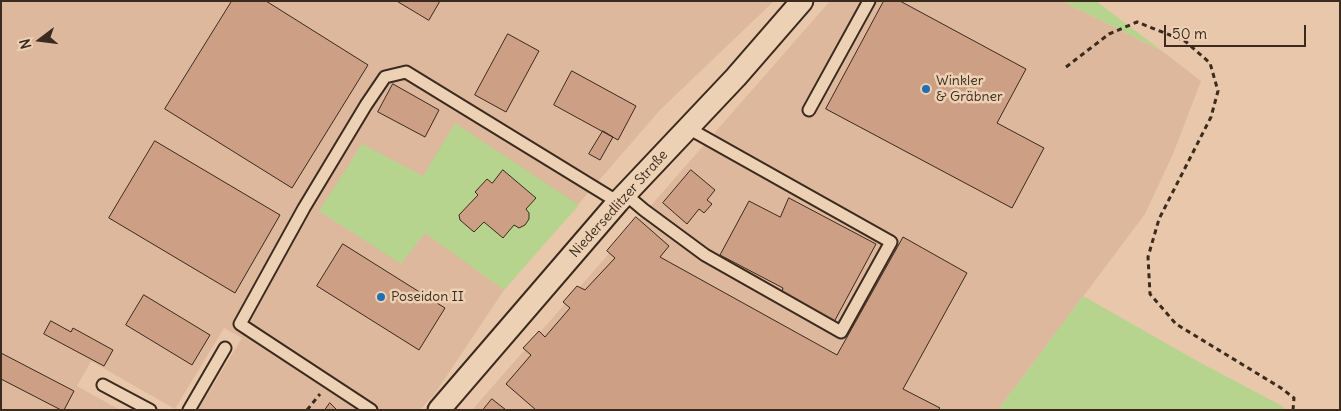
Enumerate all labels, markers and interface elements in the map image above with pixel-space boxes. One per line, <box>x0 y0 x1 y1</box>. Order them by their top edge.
north arrow <box>15 15 65 65</box>
scale bar <box>1166 15 1308 47</box>
text: 50 m <box>1172 24 1207 43</box>
text: N <box>16 37 35 51</box>
place label: Winkler & Gräbner <box>936 73 1003 105</box>
marker: Winkler & Gräbner <box>920 83 932 95</box>
street label: Niedersedlitzer Straße <box>566 147 672 261</box>
place label: Poseidon II <box>391 289 464 305</box>
marker: Poseidon II <box>375 291 387 303</box>

